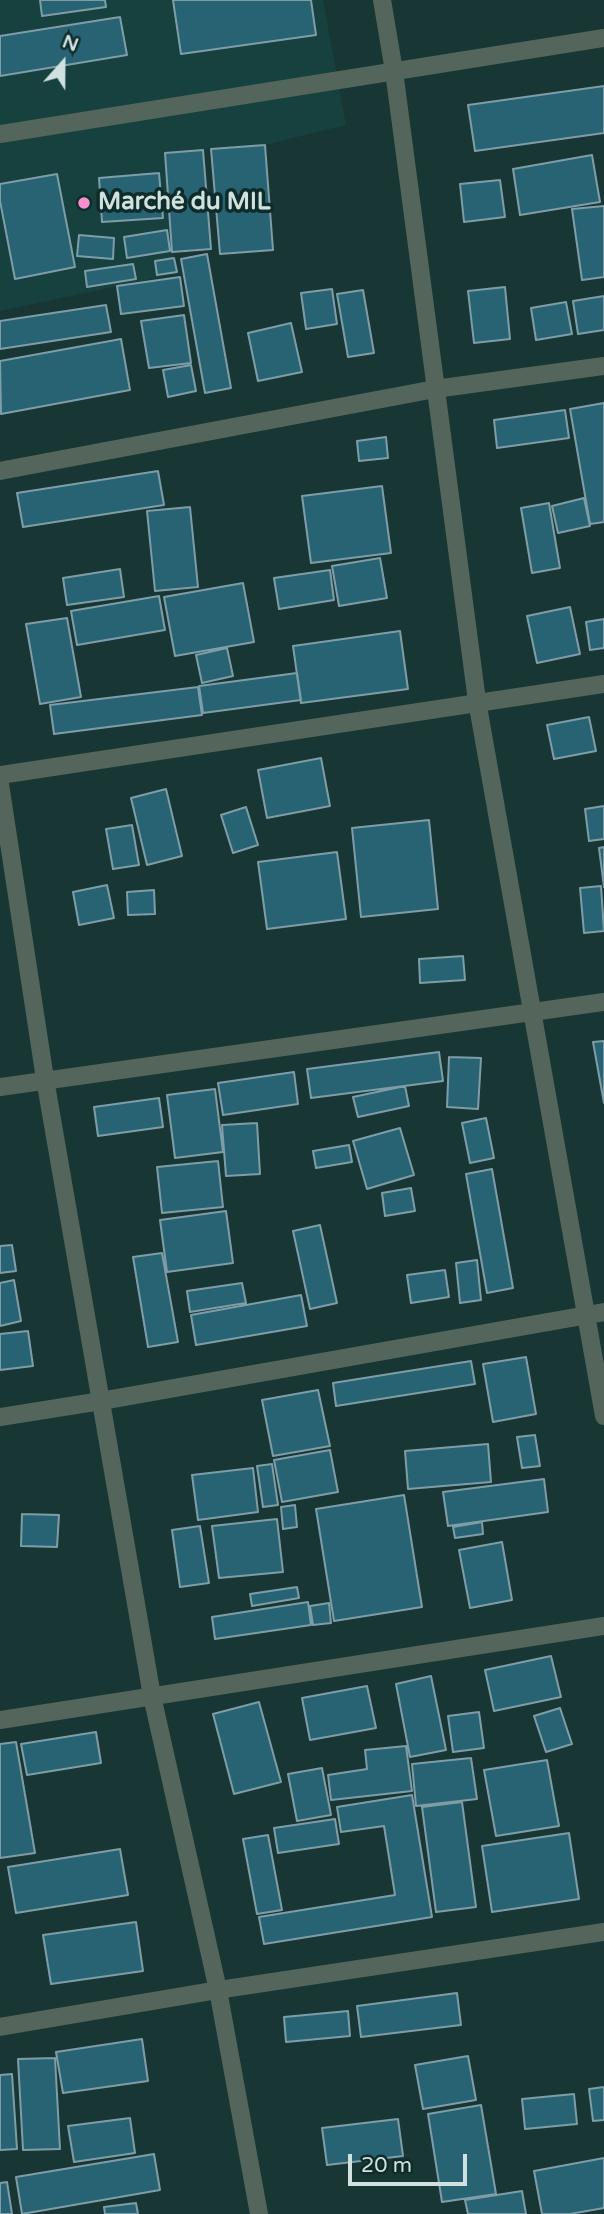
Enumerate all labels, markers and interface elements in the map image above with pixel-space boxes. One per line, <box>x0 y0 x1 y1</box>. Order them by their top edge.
north arrow <box>28 28 98 98</box>
text: N <box>59 30 82 56</box>
place label: Marché du MIL <box>98 189 271 217</box>
marker: Marché du MIL <box>76 195 92 211</box>
scale bar <box>352 2140 471 2184</box>
text: 20 m <box>361 2153 412 2178</box>

